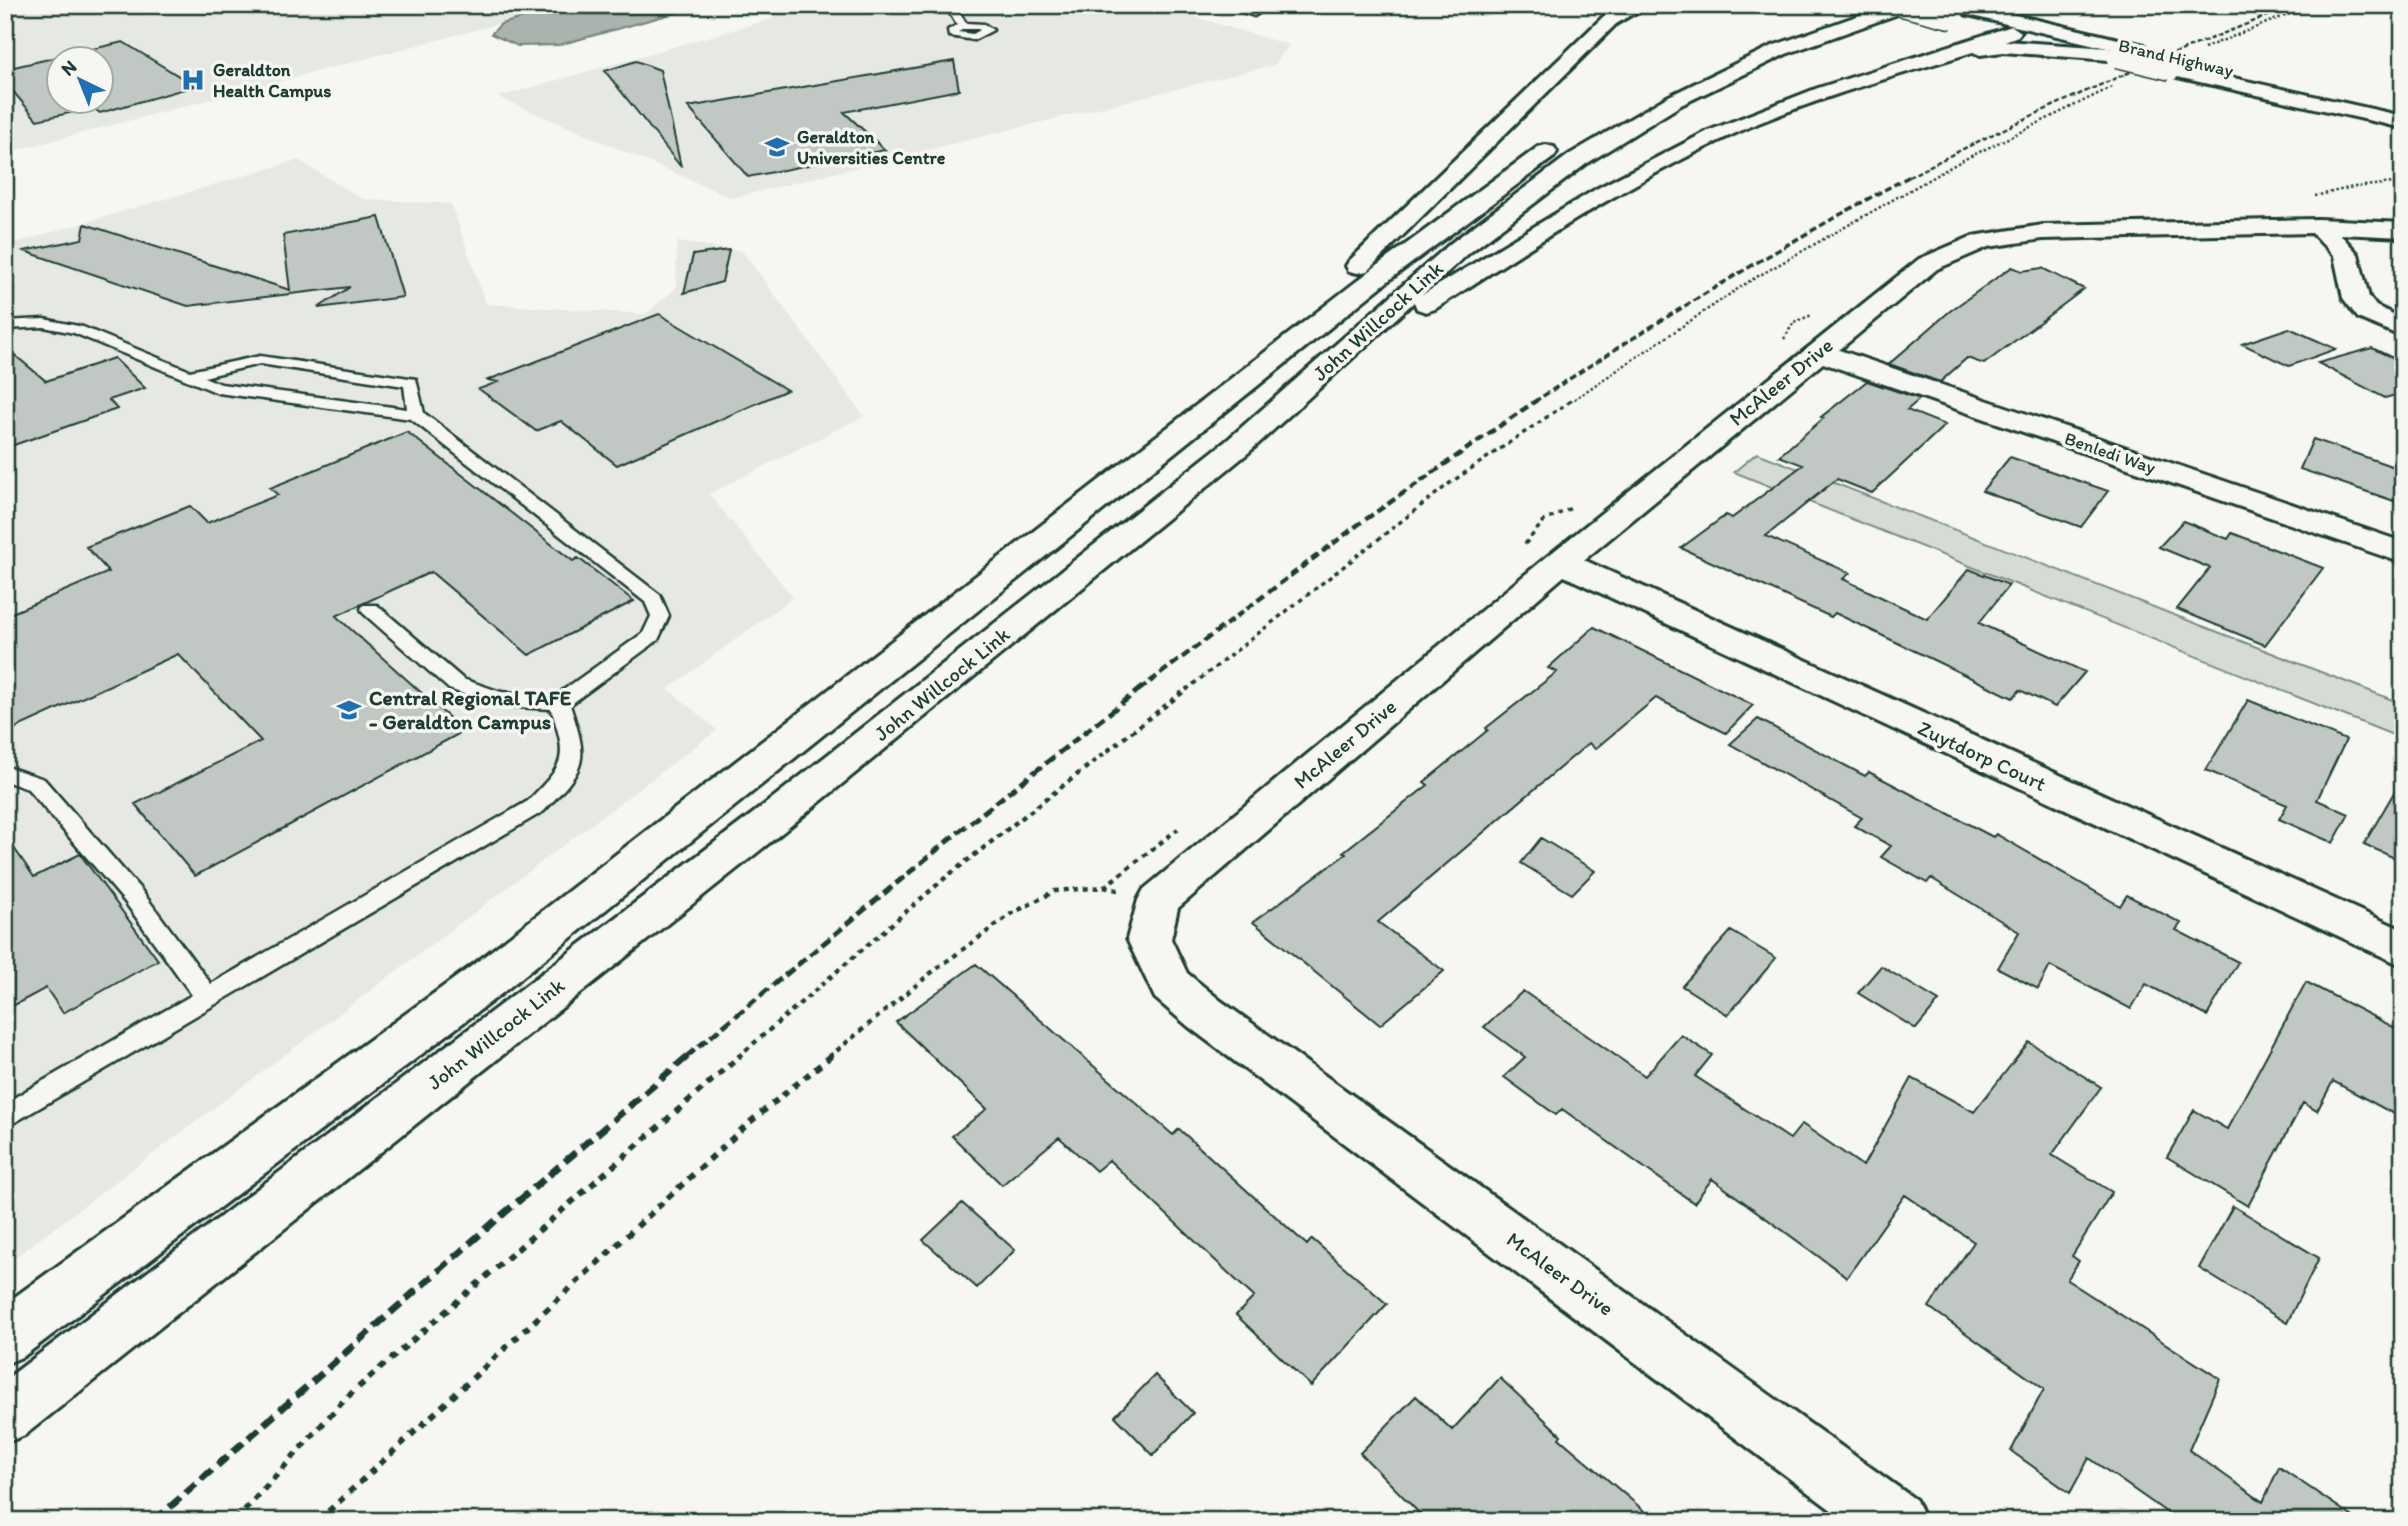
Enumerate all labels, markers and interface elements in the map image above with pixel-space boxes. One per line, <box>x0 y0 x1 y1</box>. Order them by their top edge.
street label: Brand Highway <box>2116 34 2236 82</box>
north arrow <box>46 46 116 116</box>
text: N <box>56 55 81 81</box>
place label: Geraldton Health Campus <box>213 59 331 102</box>
hospital icon: Geraldton Health Campus <box>179 66 207 94</box>
place label: Geraldton Universities Centre <box>797 126 946 169</box>
school or university icon: Geraldton Universities Centre <box>763 133 791 161</box>
street label: John Willcock Link <box>1307 255 1448 386</box>
street label: McAleer Drive <box>1724 332 1838 431</box>
street label: Benledi Way <box>2062 427 2159 479</box>
street label: John Willcock Link <box>869 621 1014 746</box>
place label: Central Regional TAFE - Geraldton Campus <box>369 685 572 735</box>
street label: McAleer Drive <box>1288 694 1401 794</box>
school or university icon: Central Regional TAFE - Geraldton Campus <box>335 696 363 724</box>
street label: Zuytdorp Court <box>1914 715 2050 796</box>
street label: John Willcock Link <box>422 972 569 1095</box>
street label: McAleer Drive <box>1502 1226 1619 1321</box>

